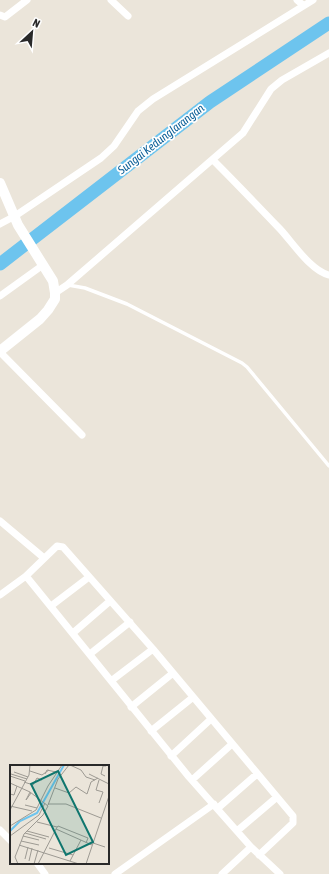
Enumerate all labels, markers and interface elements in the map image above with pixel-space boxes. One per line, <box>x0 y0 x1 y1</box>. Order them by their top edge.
north arrow <box>12 12 52 52</box>
text: N <box>31 16 42 30</box>
water label: Sungai Kedunglarangan <box>114 101 207 178</box>
inset map <box>10 765 109 864</box>

